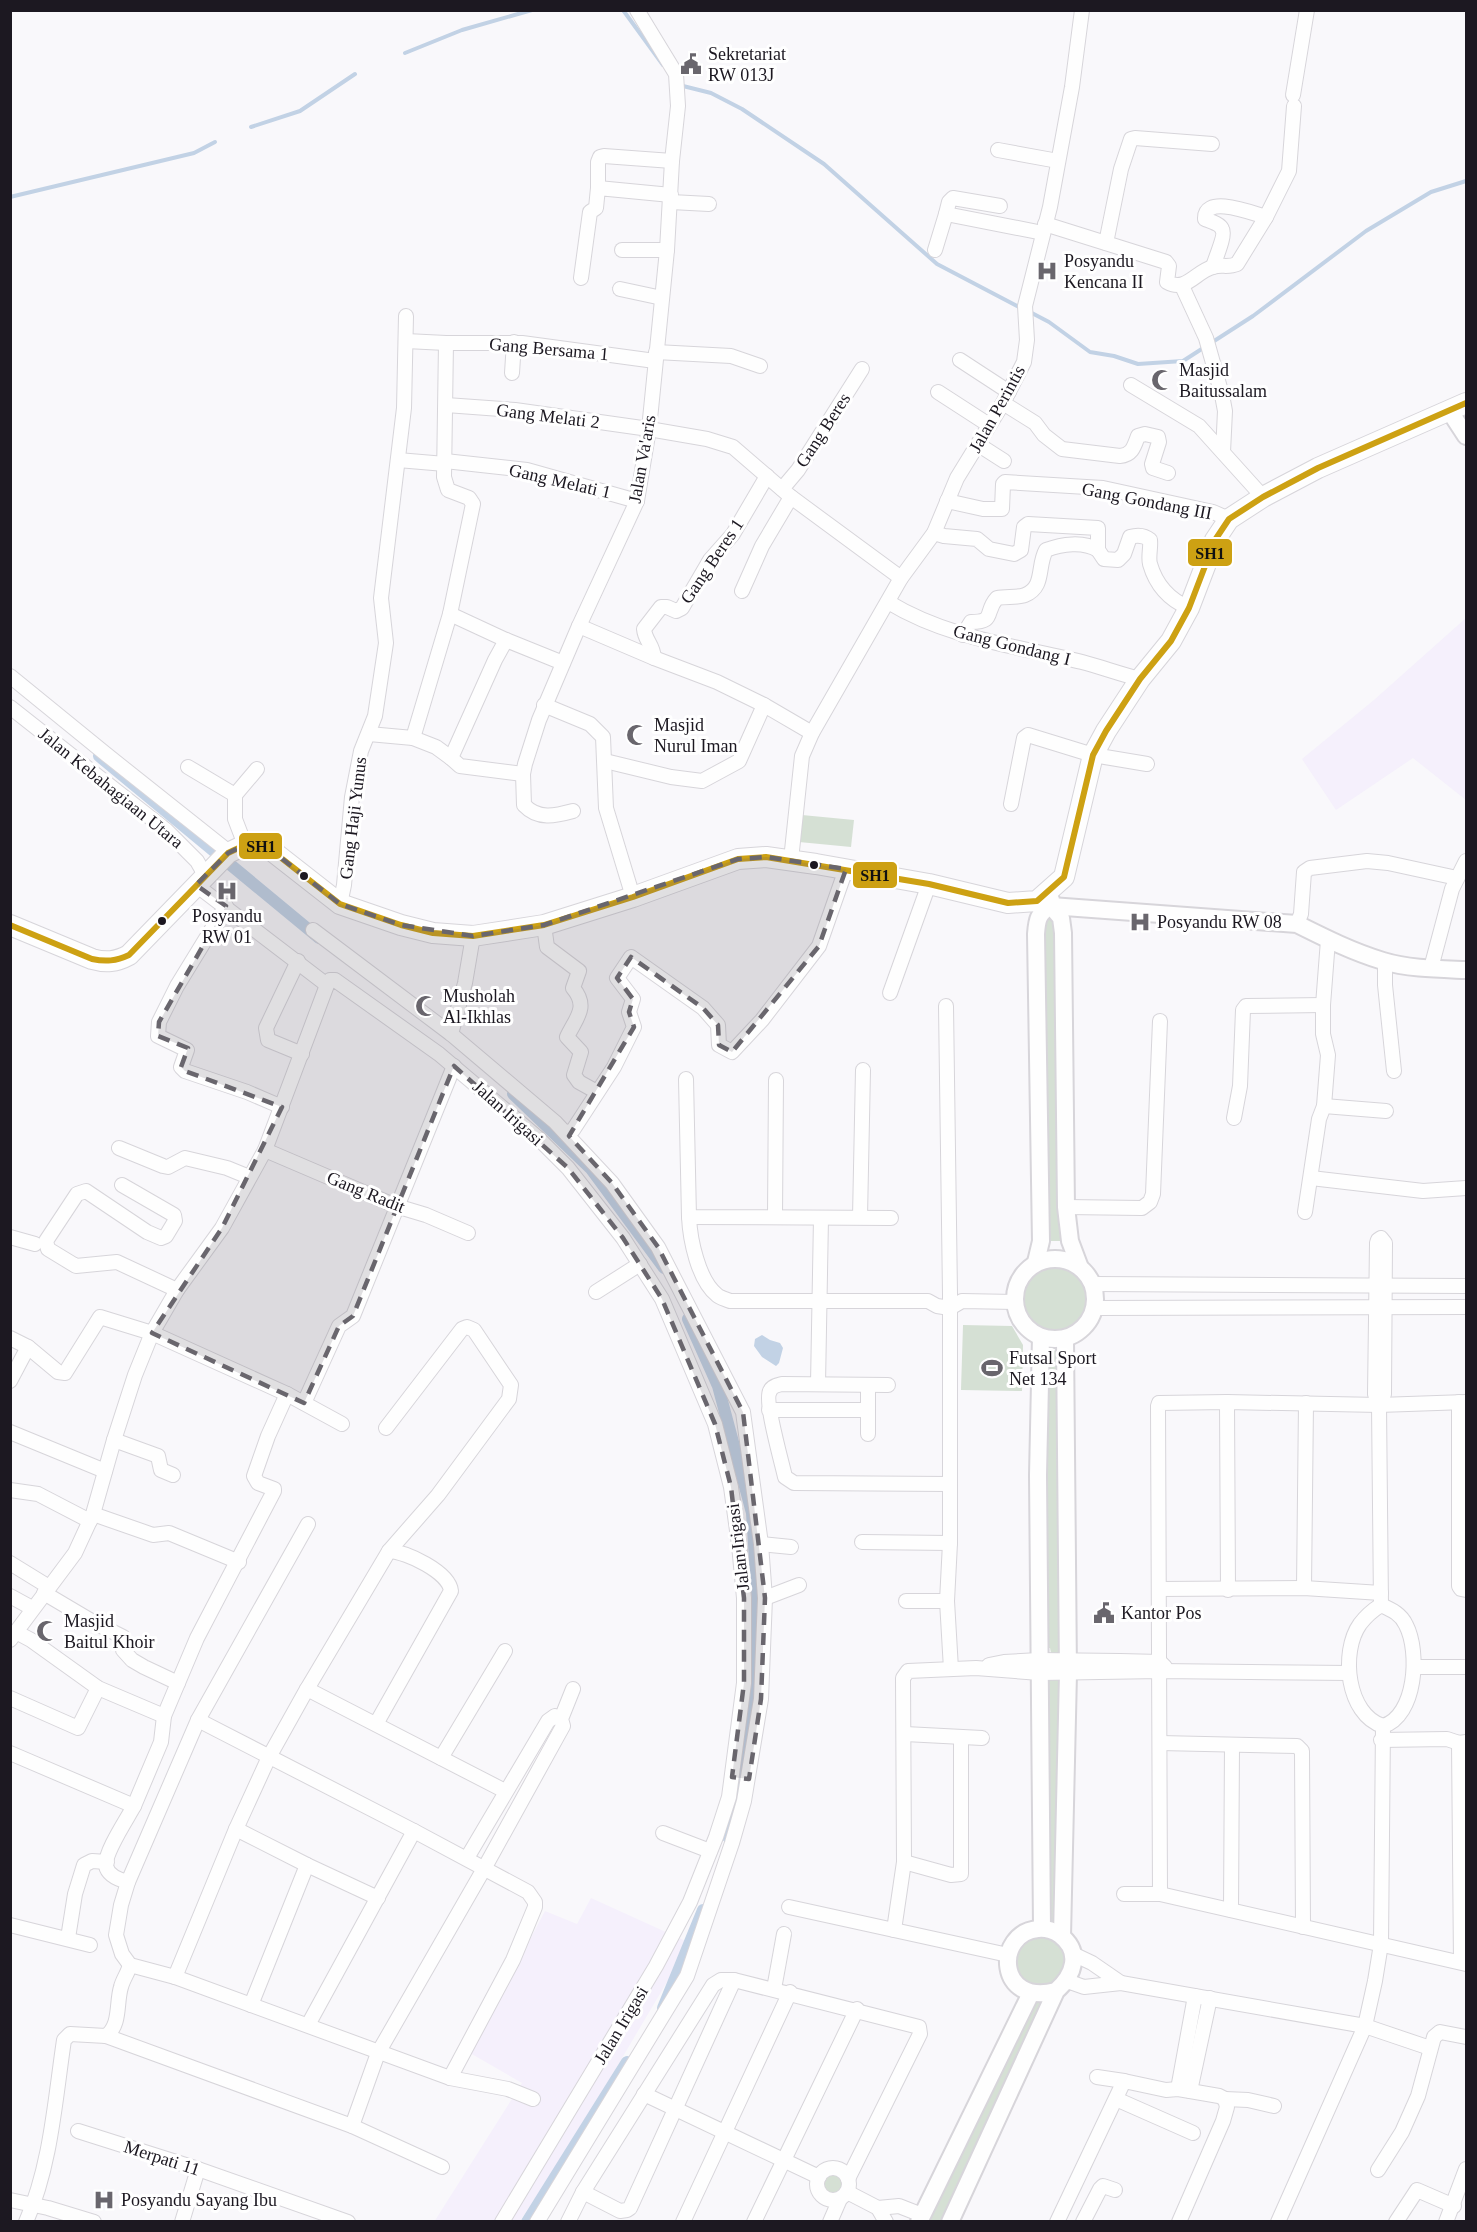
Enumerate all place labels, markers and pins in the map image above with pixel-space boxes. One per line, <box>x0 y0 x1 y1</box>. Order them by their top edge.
place label: Sekretariat RW 013J <box>708 44 786 85</box>
public building icon: Sekretariat RW 013J <box>679 52 703 76</box>
place label: Posyandu Kencana II <box>1064 251 1143 292</box>
hospital icon: Posyandu Kencana II <box>1035 259 1059 283</box>
place label: Masjid Baitussalam <box>1179 360 1267 401</box>
mosque icon: Masjid Baitussalam <box>1150 368 1174 392</box>
place label: Masjid Nurul Iman <box>654 715 737 756</box>
mosque icon: Masjid Nurul Iman <box>625 723 649 747</box>
unlabelled marker <box>808 859 820 871</box>
unlabelled marker <box>298 870 310 882</box>
hospital icon: Posyandu RW 01 <box>215 879 239 903</box>
place label: Posyandu RW 01 <box>192 906 262 947</box>
hospital icon: Posyandu RW 08 <box>1128 910 1152 934</box>
place label: Posyandu RW 08 <box>1157 912 1282 932</box>
unlabelled marker <box>156 915 168 927</box>
place label: Musholah Al-Ikhlas <box>443 986 515 1027</box>
mosque icon: Musholah Al-Ikhlas <box>414 994 438 1018</box>
place label: Futsal Sport Net 134 <box>1009 1348 1097 1389</box>
sports icon: Futsal Sport Net 134 <box>980 1356 1004 1380</box>
public building icon: Kantor Pos <box>1092 1601 1116 1625</box>
place label: Kantor Pos <box>1121 1603 1202 1623</box>
place label: Masjid Baitul Khoir <box>64 1611 155 1652</box>
mosque icon: Masjid Baitul Khoir <box>35 1619 59 1643</box>
hospital icon: Posyandu Sayang Ibu <box>92 2188 116 2212</box>
place label: Posyandu Sayang Ibu <box>121 2190 277 2210</box>

